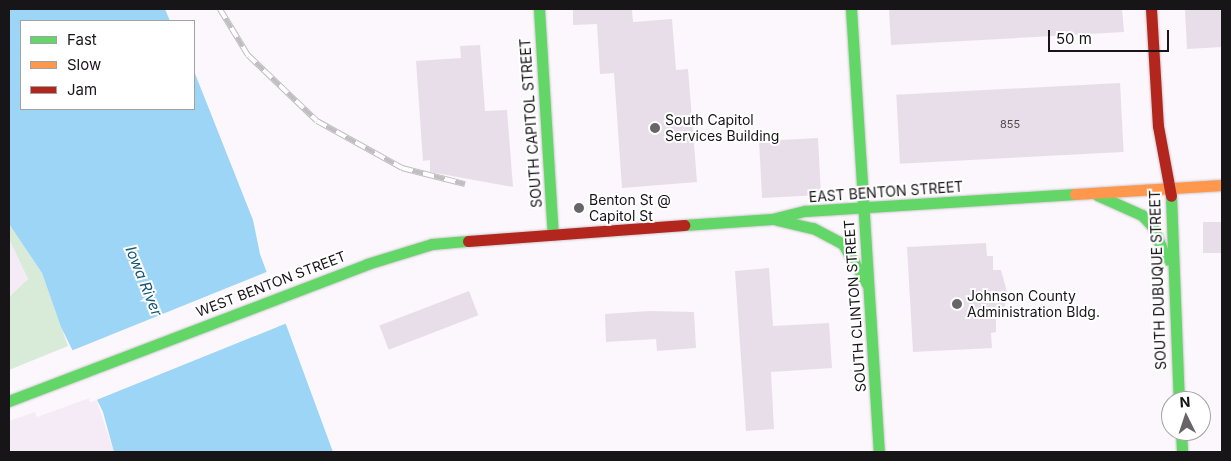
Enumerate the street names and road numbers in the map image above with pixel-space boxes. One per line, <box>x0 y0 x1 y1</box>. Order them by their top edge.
street label: SOUTH CAPITOL STREET <box>517 38 545 208</box>
street label: EAST BENTON STREET <box>808 178 964 206</box>
street label: SOUTH DUBUQUE STREET <box>1146 190 1170 370</box>
street label: SOUTH CLINTON STREET <box>841 219 869 393</box>
street label: WEST BENTON STREET <box>194 248 348 320</box>

